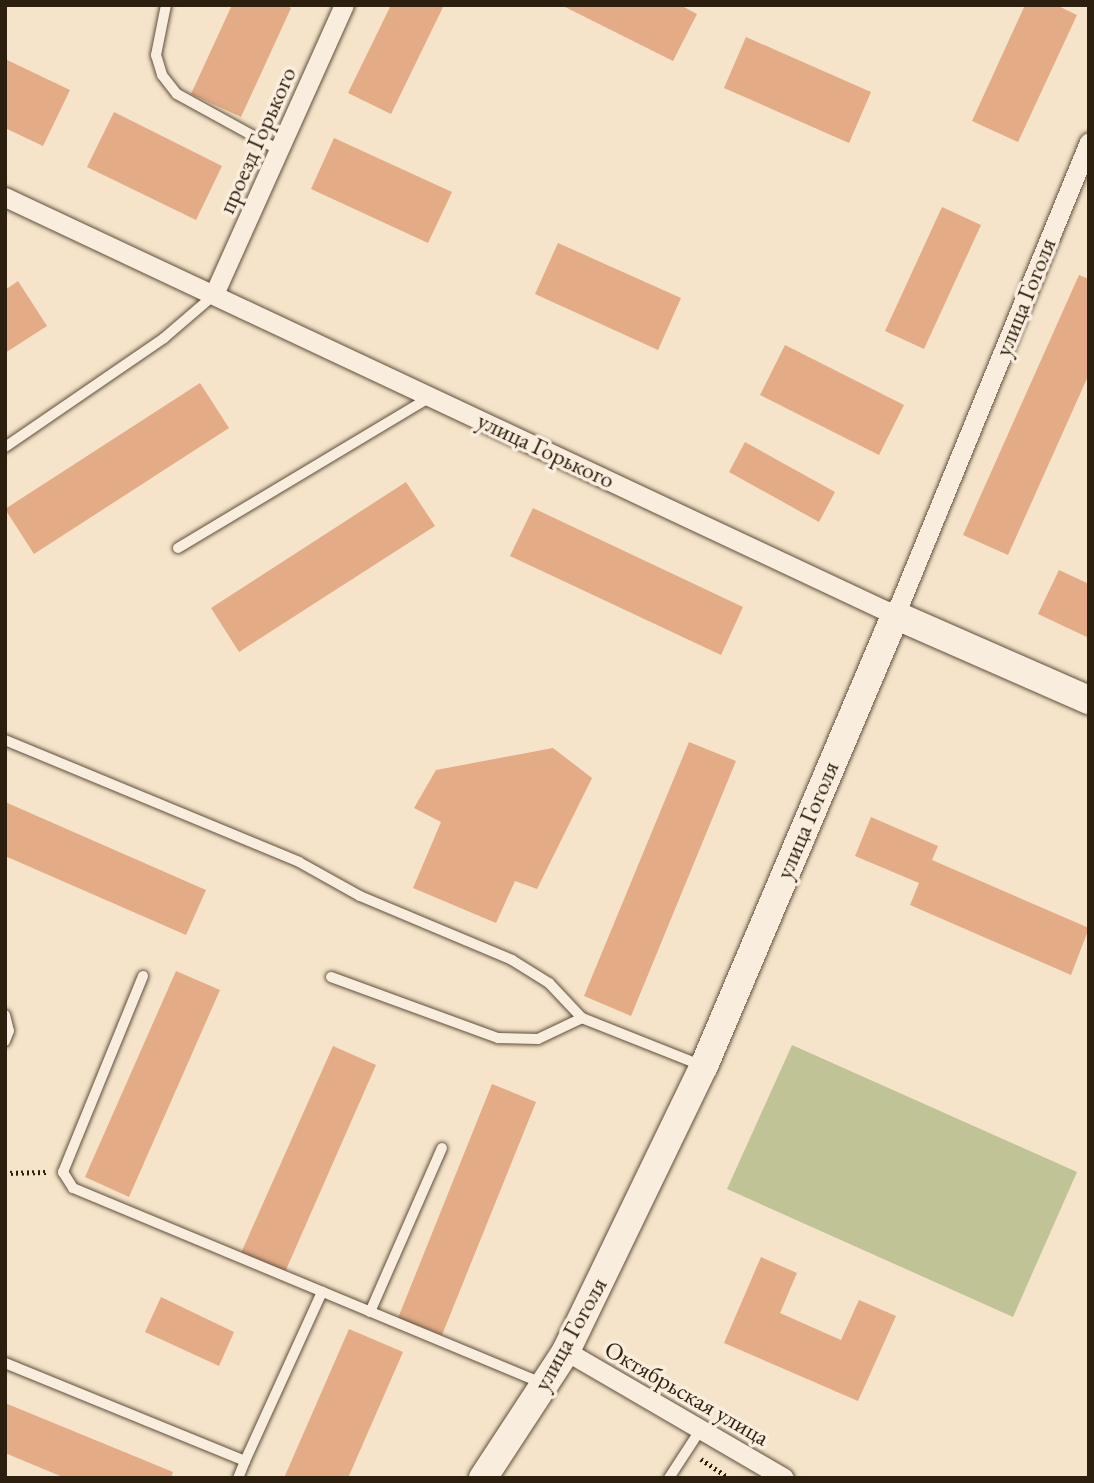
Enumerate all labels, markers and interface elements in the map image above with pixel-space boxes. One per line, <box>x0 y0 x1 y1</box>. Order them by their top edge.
street label: проезд Горького <box>212 62 302 218</box>
street label: улица Гоголя <box>988 234 1062 360</box>
street label: улица Горького <box>473 406 619 494</box>
street label: улица Гоголя <box>769 757 845 883</box>
street label: улица Гоголя <box>527 1272 613 1396</box>
street label: Октябрьская улица <box>600 1334 774 1452</box>

